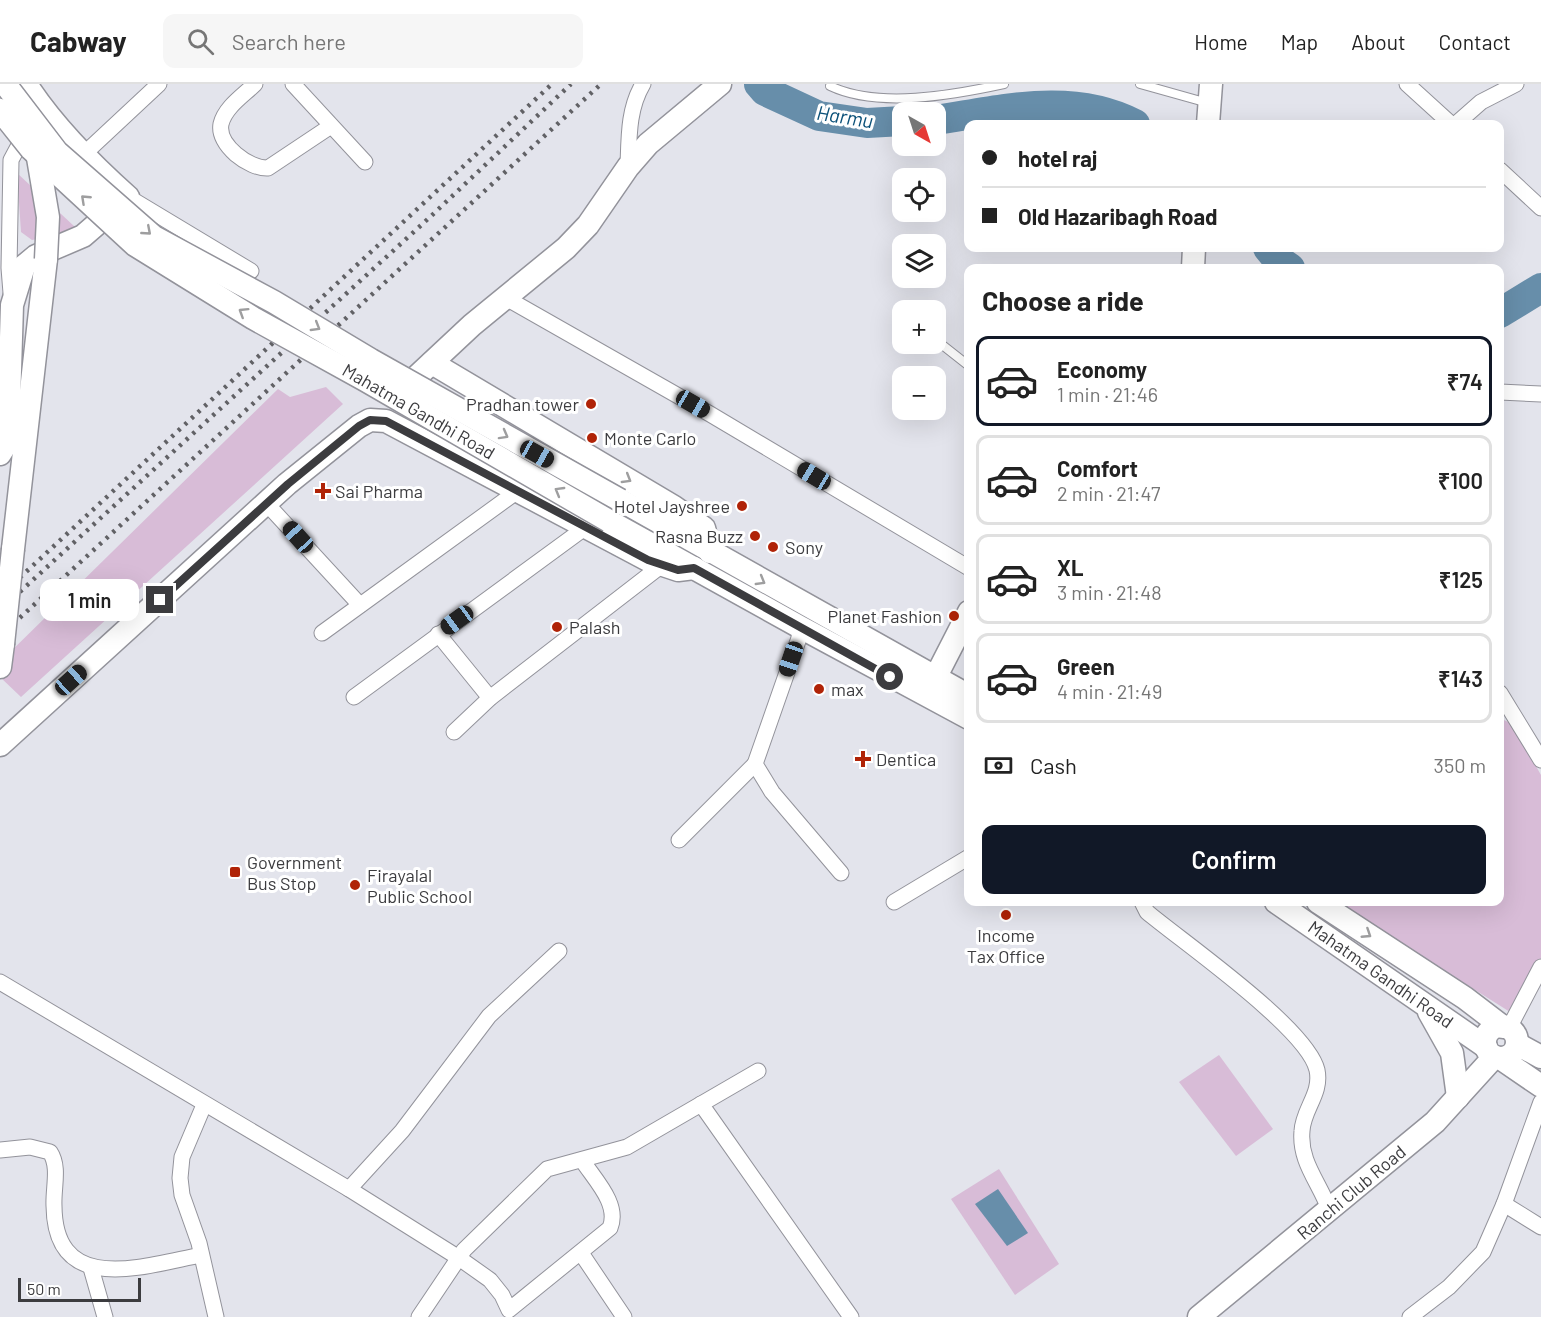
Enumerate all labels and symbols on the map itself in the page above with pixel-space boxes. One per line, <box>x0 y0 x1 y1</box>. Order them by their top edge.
water label: Harmu <box>815 100 875 132</box>
north arrow <box>892 102 946 156</box>
one-way arrow <box>81 195 92 206</box>
one-way arrow <box>140 224 151 235</box>
one-way arrow <box>239 308 249 320</box>
one-way arrow <box>310 320 320 332</box>
street label: Mahatma Gandhi Road <box>339 358 499 464</box>
car <box>673 387 713 421</box>
place label: Pradhan tower <box>466 393 579 415</box>
marker: Pradhan tower <box>584 397 598 411</box>
place label: Monte Carlo <box>604 427 696 449</box>
one-way arrow <box>497 428 508 439</box>
marker: Monte Carlo <box>585 431 599 445</box>
car <box>517 437 557 471</box>
car <box>794 459 834 493</box>
one-way arrow <box>621 471 631 483</box>
place label: Sai Pharma <box>335 480 423 502</box>
marker: Sai Pharma <box>316 484 330 498</box>
one-way arrow <box>554 487 565 499</box>
place label: Hotel Jayshree <box>614 495 730 517</box>
marker: Hotel Jayshree <box>735 499 749 513</box>
car <box>279 518 317 556</box>
place label: Rasna Buzz <box>655 525 743 547</box>
marker: Rasna Buzz <box>748 529 762 543</box>
place label: Sony <box>785 536 823 558</box>
marker: Sony <box>766 540 780 554</box>
one-way arrow <box>754 573 765 585</box>
callout: 1 min <box>40 579 139 621</box>
route end <box>146 586 173 613</box>
car <box>437 602 477 638</box>
place label: Planet Fashion <box>828 605 942 627</box>
marker: Planet Fashion <box>947 609 961 623</box>
place label: Palash <box>569 616 621 638</box>
marker: Palash <box>550 620 564 634</box>
car <box>777 639 805 679</box>
car <box>52 661 90 699</box>
route start <box>876 663 903 690</box>
place label: max <box>831 678 864 700</box>
marker: max <box>812 682 826 696</box>
place label: Dentica <box>876 748 936 770</box>
marker: Dentica <box>854 750 872 768</box>
place label: Government Bus Stop <box>247 851 342 894</box>
place label: Firayalal Public School <box>367 864 472 907</box>
marker: Government Bus Stop <box>228 865 242 879</box>
marker: Firayalal Public School <box>348 878 362 892</box>
marker: Income Tax Office <box>999 908 1013 922</box>
street label: Mahatma Gandhi Road <box>1304 916 1458 1032</box>
place label: Income Tax Office <box>967 924 1045 967</box>
one-way arrow <box>1361 926 1371 938</box>
street label: Ranchi Club Road <box>1292 1140 1410 1244</box>
scale bar <box>18 1275 141 1302</box>

